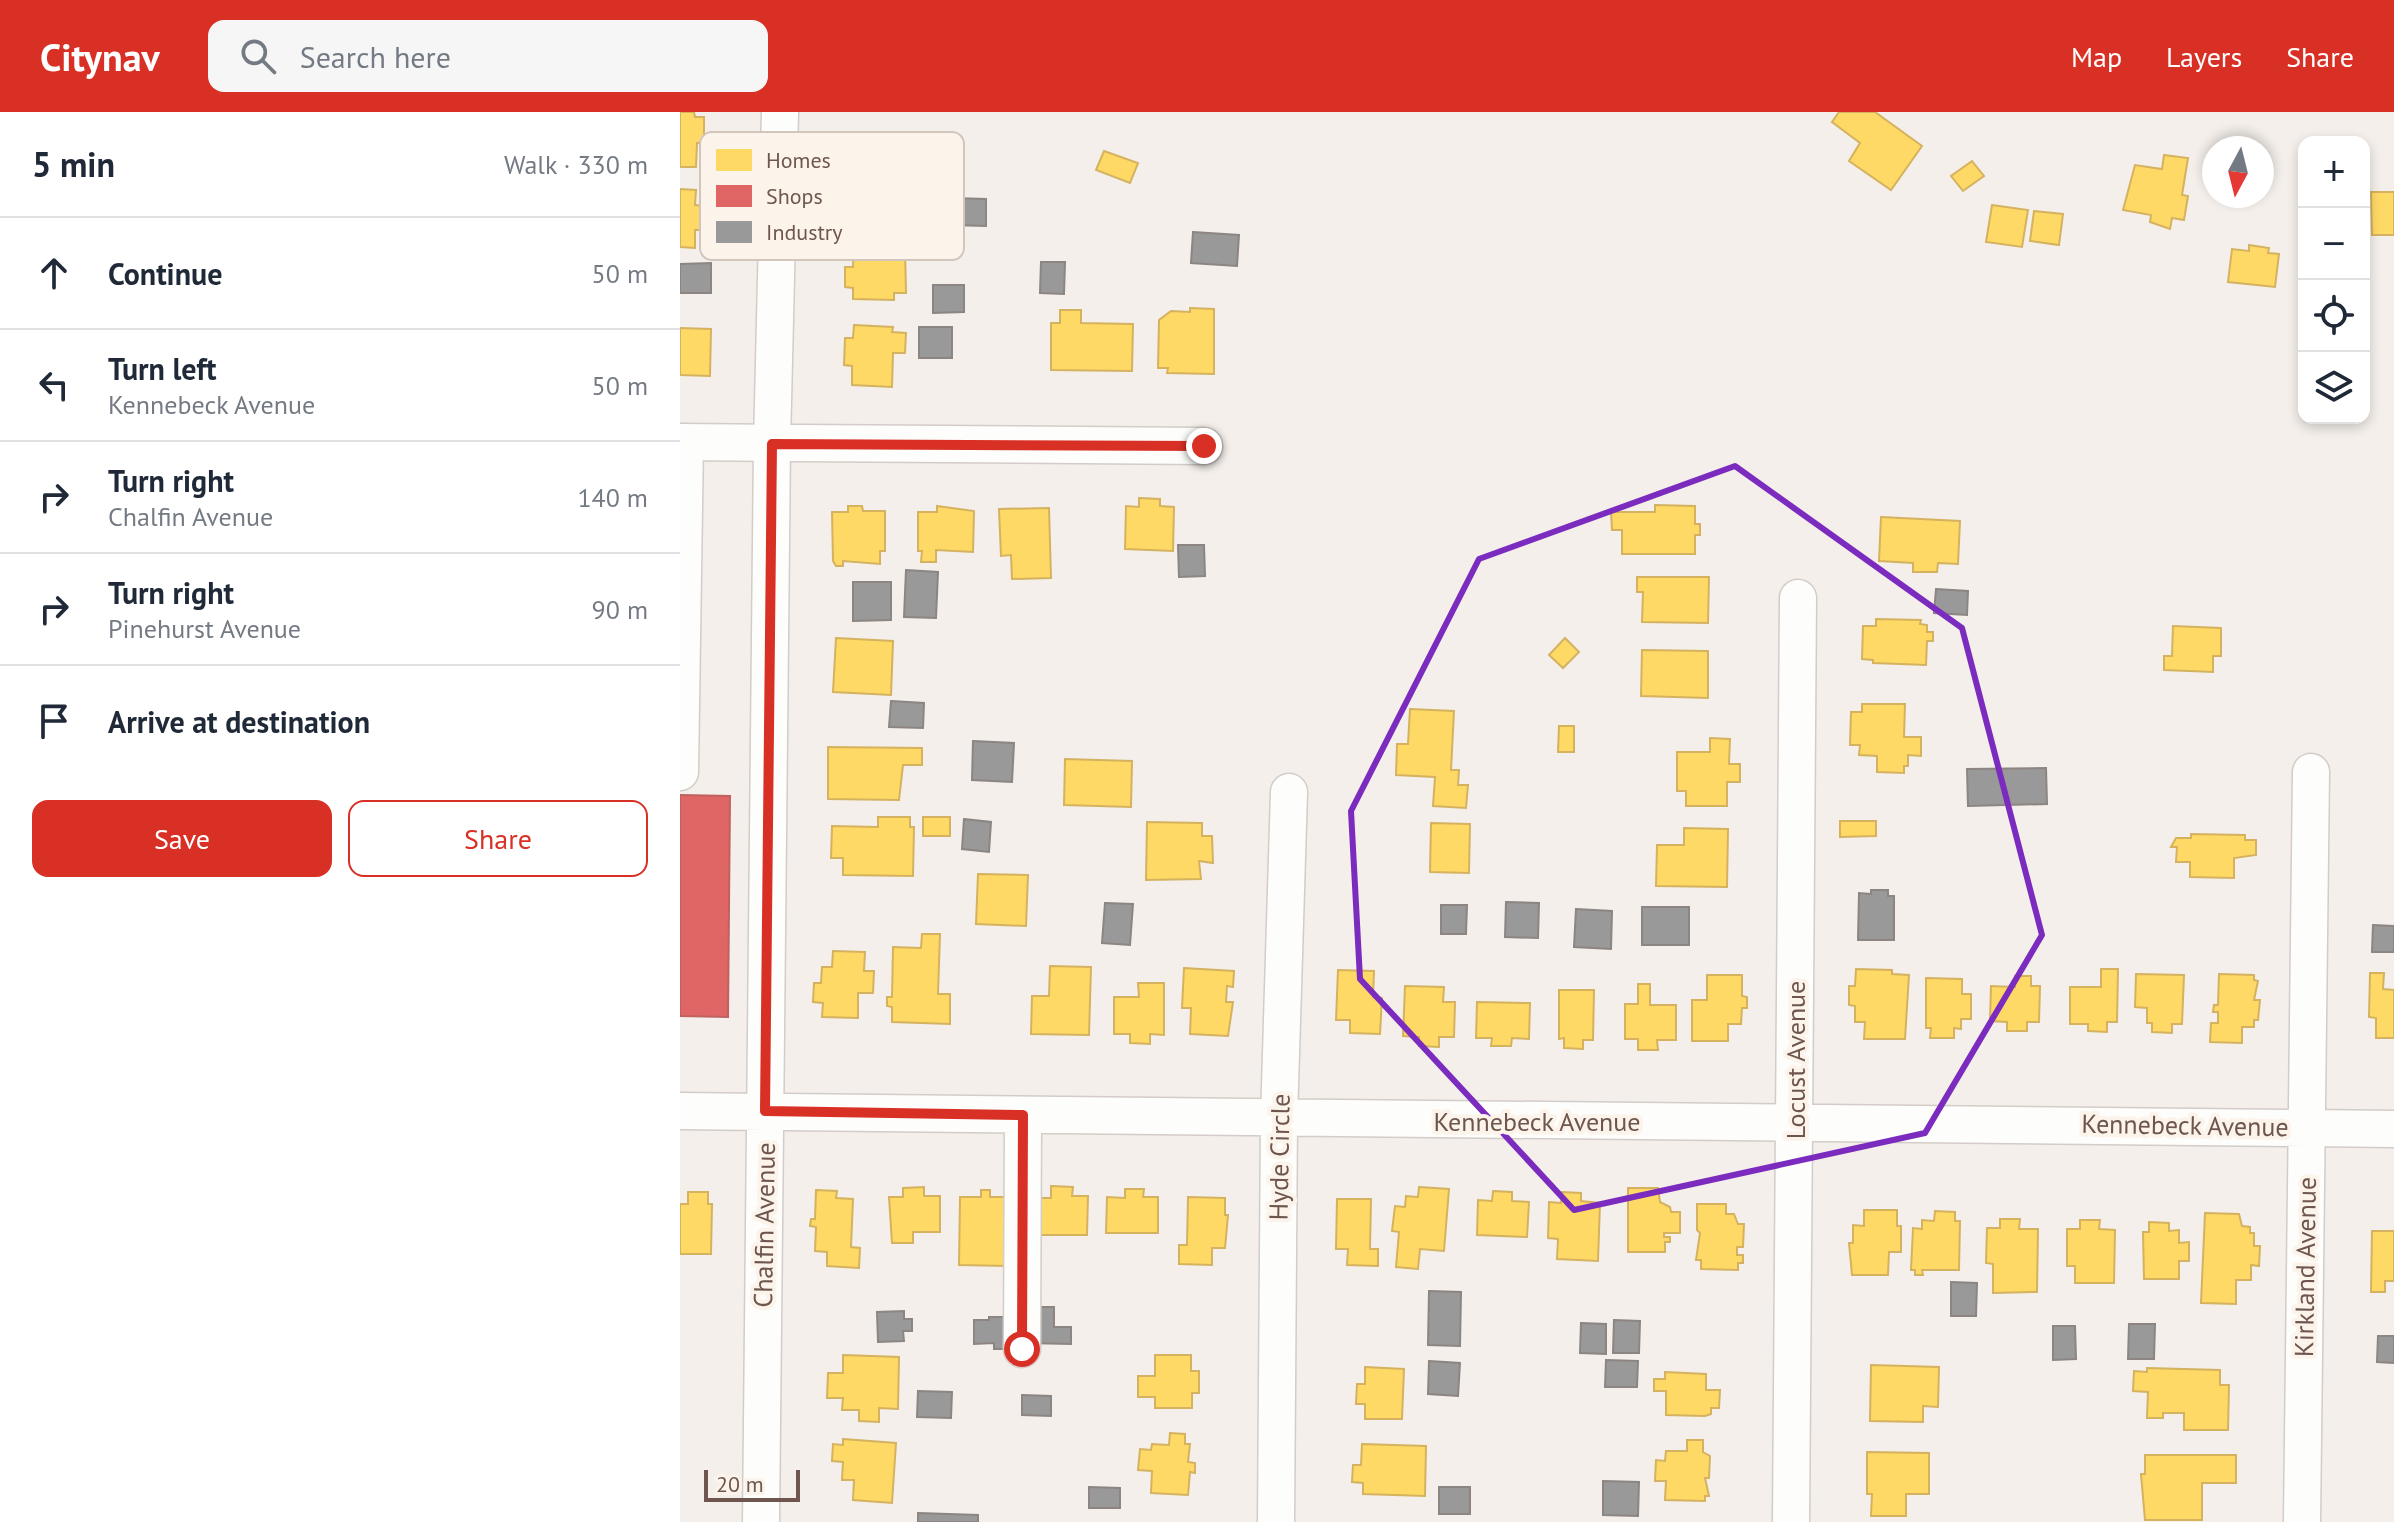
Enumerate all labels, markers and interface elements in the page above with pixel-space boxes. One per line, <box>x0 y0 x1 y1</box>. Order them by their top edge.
search box <box>208 20 768 92</box>
text: Citynav <box>40 32 160 81</box>
icon: search <box>236 34 280 78</box>
text: Search here <box>300 37 451 76</box>
text: Map <box>2071 38 2122 75</box>
text: Layers <box>2166 38 2242 75</box>
text: Share <box>2286 38 2354 75</box>
legend <box>700 132 964 260</box>
north arrow <box>2202 136 2274 208</box>
map controls <box>2298 136 2370 424</box>
button: + <box>2298 136 2370 208</box>
text: 5 min <box>32 142 115 186</box>
text: Homes <box>766 146 831 174</box>
text: Walk · 330 m <box>504 148 648 181</box>
text: Shops <box>766 182 823 210</box>
button: − <box>2298 208 2370 280</box>
text: Industry <box>766 218 843 246</box>
icon: ahead <box>32 251 76 295</box>
text: Continue <box>108 254 222 293</box>
text: 50 m <box>592 257 648 290</box>
button: locate <box>2298 280 2370 352</box>
text: Turn left <box>108 349 216 388</box>
button: layers <box>2298 352 2370 424</box>
icon: left <box>32 363 76 407</box>
text: 50 m <box>592 369 648 402</box>
text: Kennebeck Avenue <box>108 388 315 421</box>
route end <box>1186 428 1222 464</box>
text: Turn right <box>108 461 234 500</box>
icon: right <box>32 475 76 519</box>
text: 140 m <box>577 481 648 514</box>
text: Chalfin Avenue <box>108 500 273 533</box>
text: Turn right <box>108 573 234 612</box>
icon: right <box>32 587 76 631</box>
text: 90 m <box>592 593 648 626</box>
text: Pinehurst Avenue <box>108 612 301 645</box>
icon: arrive <box>32 699 76 743</box>
text: Arrive at destination <box>108 702 370 741</box>
button: Save <box>32 800 332 877</box>
button: Share <box>348 800 648 877</box>
street label: Locust Avenue <box>1779 981 1812 1139</box>
street label: Hyde Circle <box>1261 1093 1297 1221</box>
street label: Kennebeck Avenue <box>1433 1105 1641 1138</box>
street label: Kennebeck Avenue <box>2081 1107 2289 1143</box>
street label: Chalfin Avenue <box>746 1142 782 1308</box>
street label: Kirkland Avenue <box>2287 1177 2323 1357</box>
route start <box>1004 1331 1040 1367</box>
scale bar <box>704 1466 800 1502</box>
text: 20 m <box>716 1470 764 1498</box>

